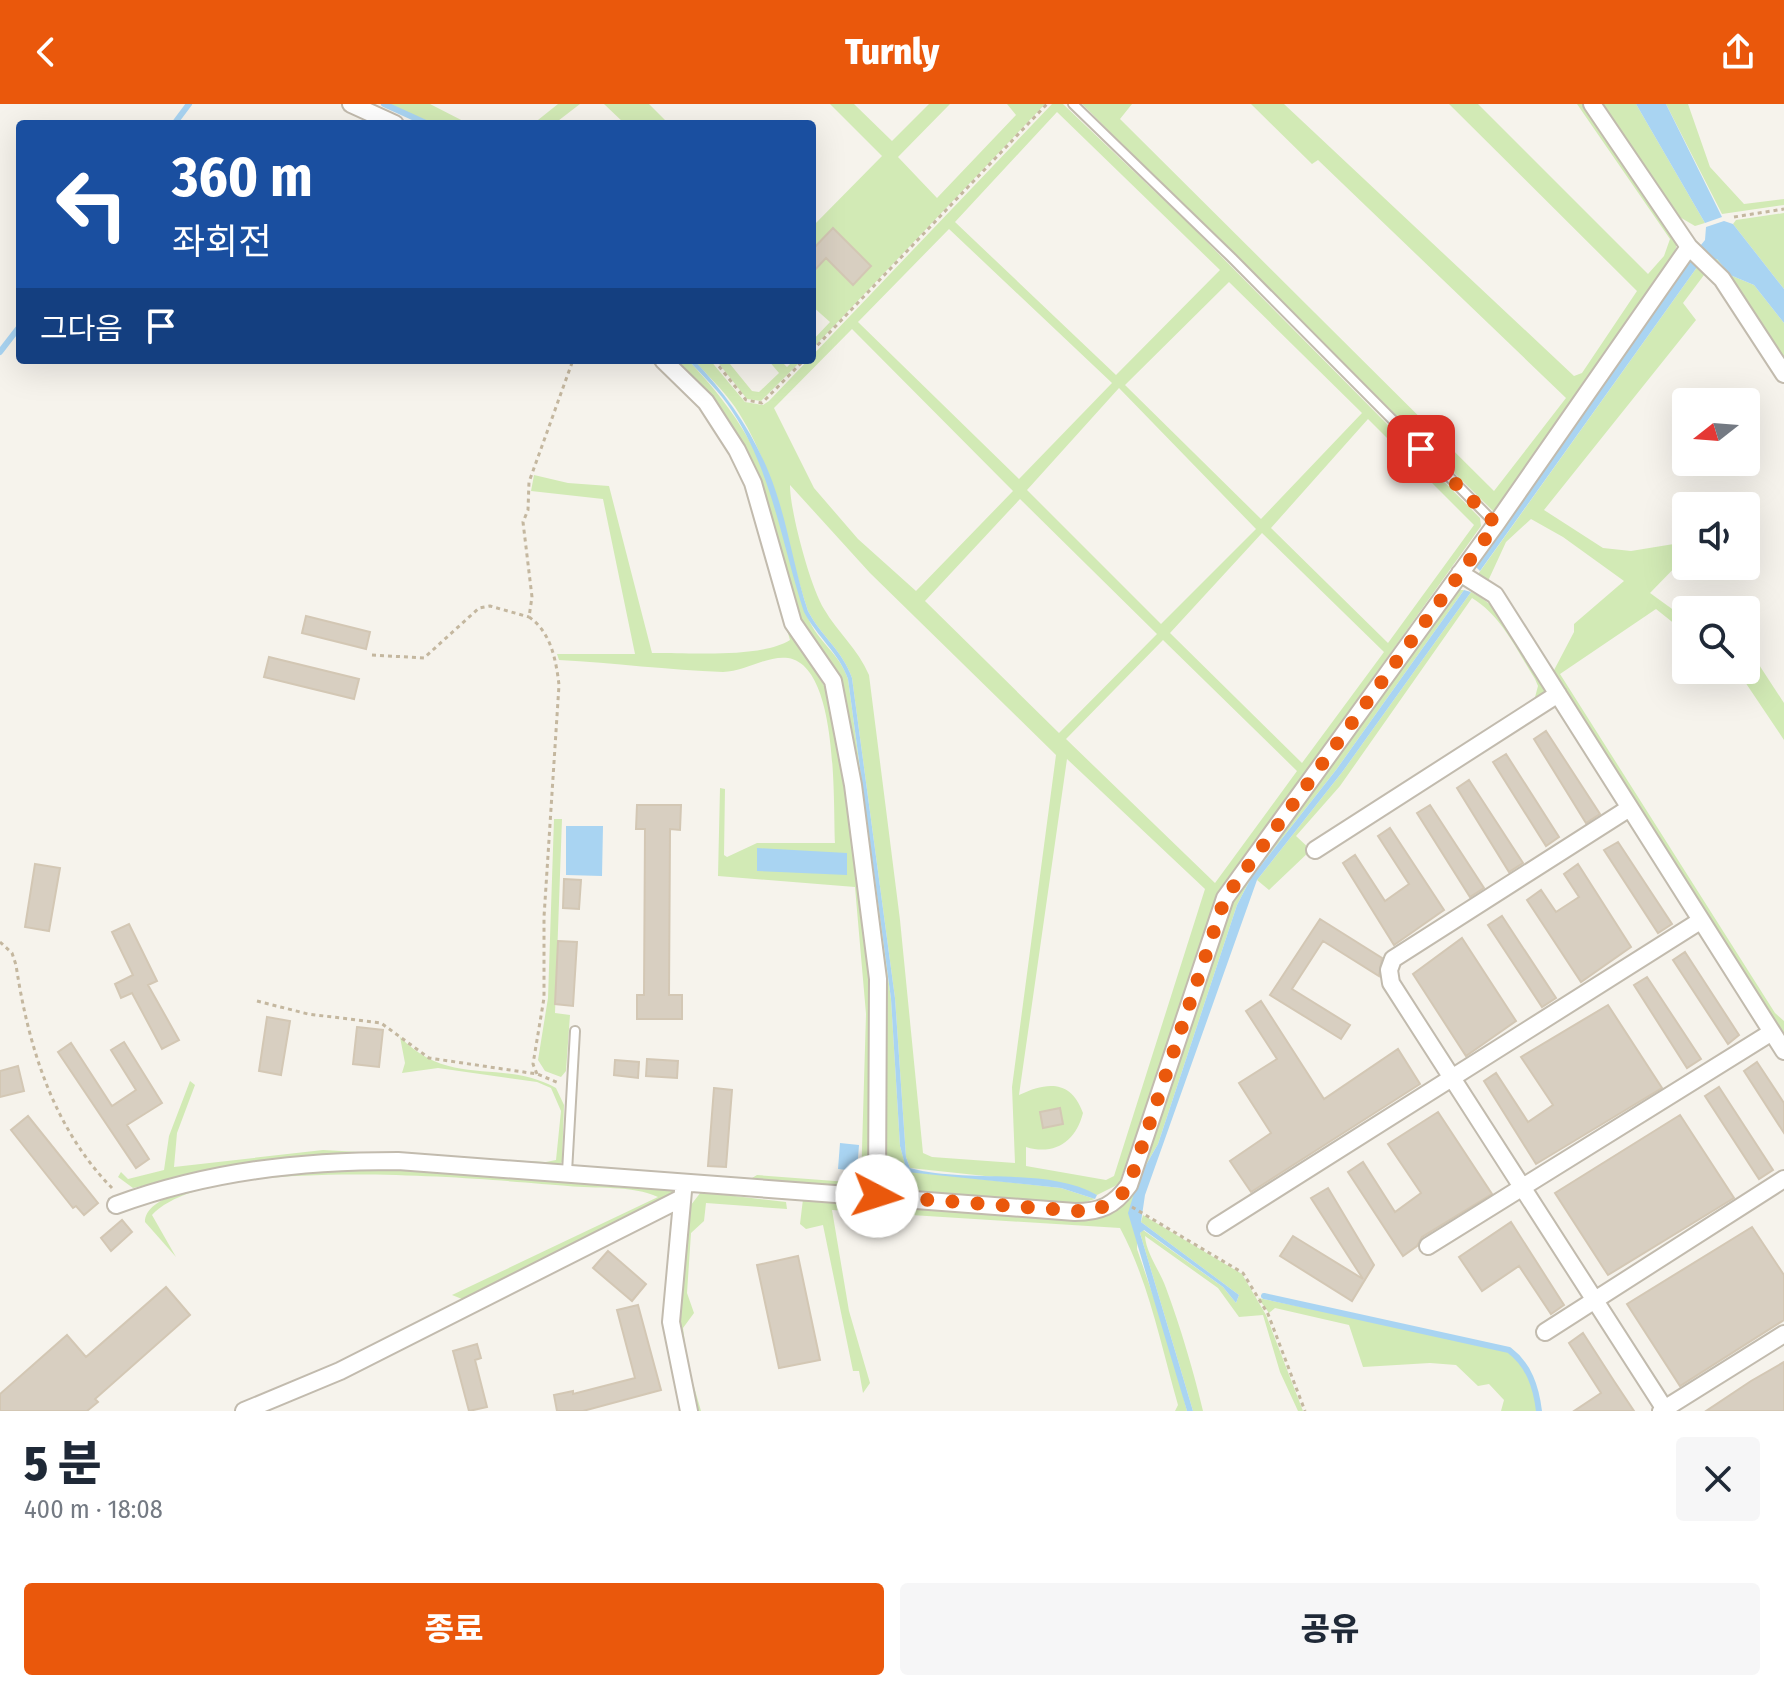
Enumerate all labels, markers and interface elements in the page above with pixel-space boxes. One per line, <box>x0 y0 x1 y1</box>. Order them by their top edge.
icon: back <box>24 30 68 74</box>
text: Turnly <box>845 30 939 74</box>
icon: share <box>1716 30 1760 74</box>
text: 360 m <box>172 144 313 211</box>
icon: left <box>40 152 144 256</box>
text: 좌회전 <box>172 220 271 264</box>
icon: arrive <box>139 304 183 348</box>
text: 그다음 <box>40 311 123 347</box>
north arrow <box>1672 388 1760 476</box>
map controls <box>1672 388 1760 684</box>
pin <box>1387 415 1455 483</box>
icon: arrive <box>1399 427 1443 471</box>
button: sound <box>1672 492 1760 580</box>
button: search <box>1672 596 1760 684</box>
position arrow <box>835 1154 919 1238</box>
text: 5 분 <box>24 1435 102 1493</box>
button: close <box>1676 1437 1760 1521</box>
text: 400 m · 18:08 <box>24 1494 163 1525</box>
button: 종료 <box>24 1583 884 1675</box>
button: 공유 <box>900 1583 1760 1675</box>

